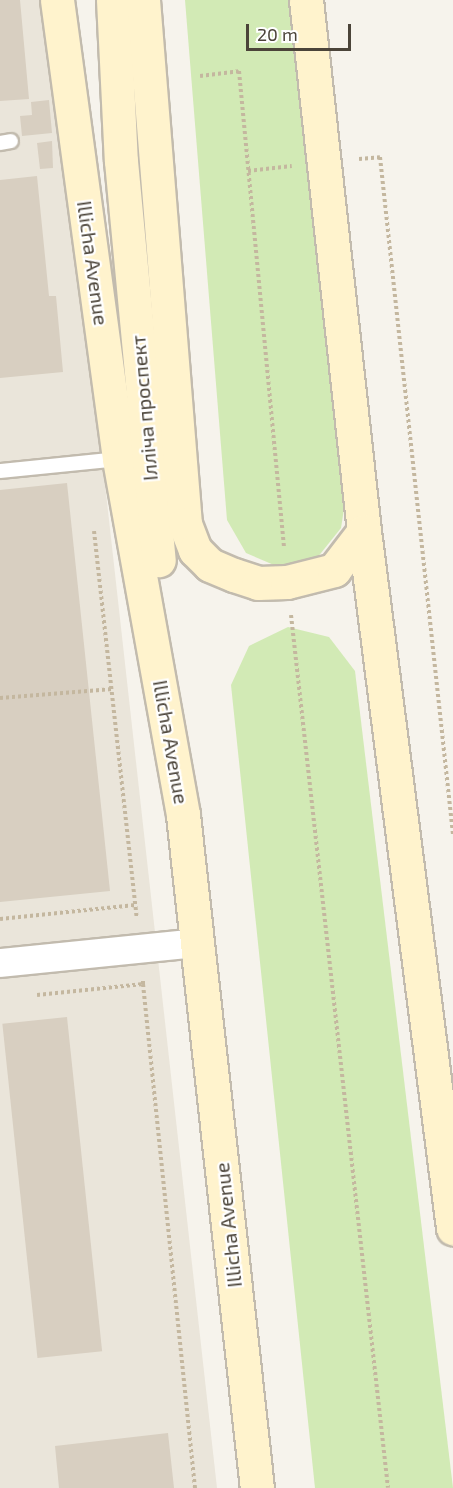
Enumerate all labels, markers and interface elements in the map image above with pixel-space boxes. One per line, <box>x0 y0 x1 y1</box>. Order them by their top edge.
scale bar <box>249 12 354 50</box>
text: 20 m <box>257 23 298 45</box>
street label: Illicha Avenue <box>72 199 114 327</box>
street label: Ілліча проспект <box>126 334 162 482</box>
street label: Illicha Avenue <box>148 678 194 806</box>
street label: Illicha Avenue <box>209 1161 247 1289</box>

